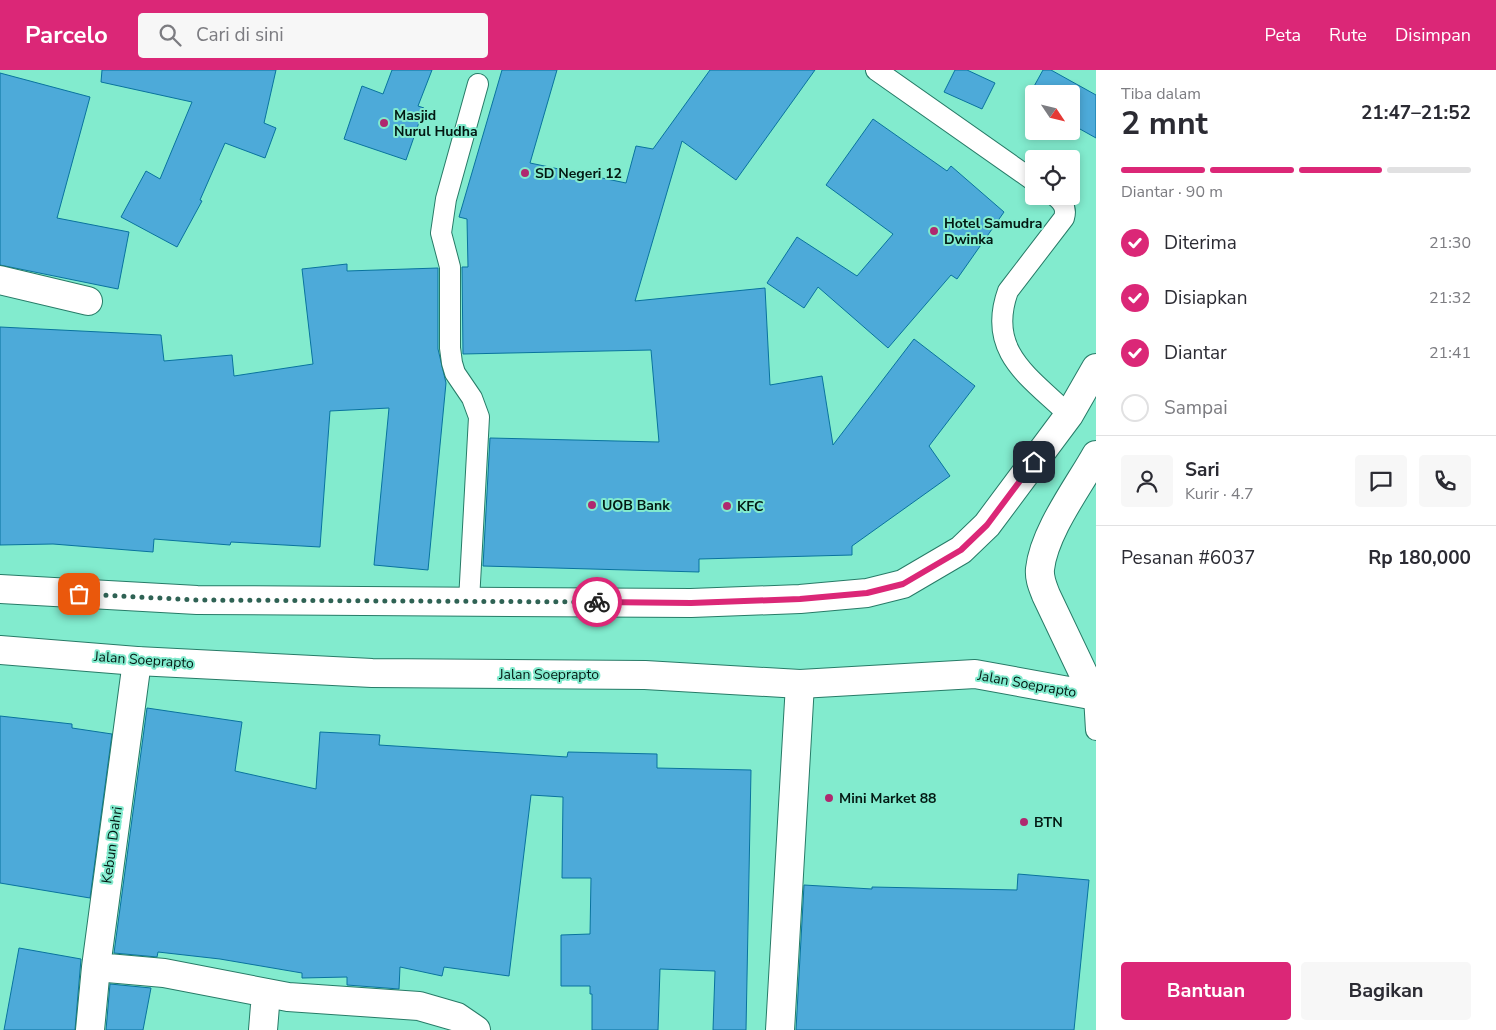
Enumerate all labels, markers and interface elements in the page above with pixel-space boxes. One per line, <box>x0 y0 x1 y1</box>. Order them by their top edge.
search box <box>138 13 488 58</box>
text: Parcelo <box>25 19 108 51</box>
icon: search <box>156 21 184 49</box>
text: Cari di sini <box>196 22 284 48</box>
text: Peta <box>1265 23 1301 47</box>
text: Rute <box>1329 23 1367 47</box>
text: Disimpan <box>1395 23 1471 47</box>
text: Tiba dalam <box>1121 83 1201 105</box>
north arrow <box>1025 85 1080 140</box>
map controls <box>1025 85 1080 205</box>
text: 21:47–21:52 <box>1361 100 1471 126</box>
text: 2 mnt <box>1121 102 1208 145</box>
place label: Masjid Nurul Hudha <box>394 106 478 141</box>
marker: Masjid Nurul Hudha <box>378 117 390 129</box>
button: locate <box>1025 150 1080 205</box>
place label: SD Negeri 12 <box>535 164 622 183</box>
marker: SD Negeri 12 <box>519 167 531 179</box>
text: Diantar · 90 m <box>1121 181 1223 203</box>
place label: Hotel Samudra Dwinka <box>944 214 1042 249</box>
marker: Hotel Samudra Dwinka <box>928 225 940 237</box>
icon: check <box>1121 229 1149 257</box>
text: Diterima <box>1164 230 1237 256</box>
text: 21:30 <box>1429 232 1471 254</box>
icon: check <box>1121 284 1149 312</box>
text: Disiapkan <box>1164 285 1247 311</box>
text: 21:32 <box>1429 287 1471 309</box>
icon: check <box>1121 339 1149 367</box>
text: Diantar <box>1164 340 1227 366</box>
text: 21:41 <box>1429 342 1471 364</box>
text: Sampai <box>1164 395 1228 421</box>
pin <box>1013 441 1055 483</box>
icon: home <box>1020 448 1048 476</box>
button: person <box>1121 455 1173 507</box>
button: chat <box>1355 455 1407 507</box>
button: phone <box>1419 455 1471 507</box>
text: Sari <box>1185 457 1220 483</box>
text: Kurir · 4.7 <box>1185 483 1254 505</box>
place label: UOB Bank <box>602 496 670 515</box>
place label: KFC <box>737 497 764 516</box>
marker: UOB Bank <box>586 499 598 511</box>
marker: KFC <box>721 500 733 512</box>
text: Pesanan #6037 <box>1121 545 1255 571</box>
text: Rp 180,000 <box>1368 545 1471 571</box>
pin <box>58 573 100 615</box>
courier <box>572 577 622 627</box>
icon: bag <box>65 580 93 608</box>
icon: bike <box>583 588 611 616</box>
street label: Jalan Soeprapto <box>92 647 195 673</box>
street label: Jalan Soeprapto <box>498 665 599 684</box>
street label: Jalan Soeprapto <box>975 666 1078 702</box>
place label: Mini Market 88 <box>839 789 936 808</box>
marker: Mini Market 88 <box>823 792 835 804</box>
street label: Kebun Dahri <box>97 805 127 885</box>
place label: BTN <box>1034 813 1063 832</box>
marker: BTN <box>1018 816 1030 828</box>
button: Bantuan <box>1121 962 1291 1020</box>
button: Bagikan <box>1301 962 1471 1020</box>

